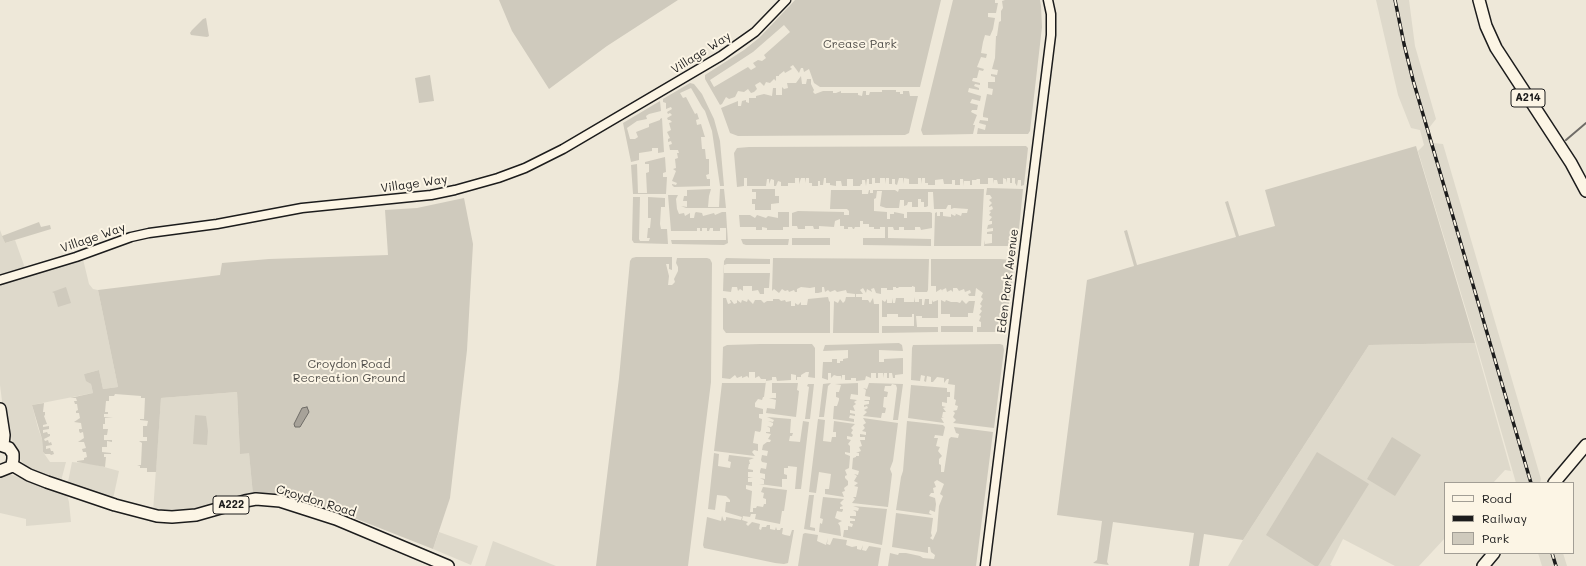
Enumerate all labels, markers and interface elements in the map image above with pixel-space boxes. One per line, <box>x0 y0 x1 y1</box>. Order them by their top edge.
street label: Village Way <box>669 29 733 77</box>
park label: Crease Park <box>823 37 897 51</box>
road number: A214 <box>1511 89 1545 107</box>
street label: Village Way <box>380 172 448 196</box>
street label: Village Way <box>59 220 127 256</box>
street label: Eden Park Avenue <box>994 228 1022 334</box>
park label: Croydon Road Recreation Ground <box>293 357 405 385</box>
street label: Croydon Road <box>274 482 358 520</box>
legend <box>1444 482 1574 554</box>
text: Road <box>1482 490 1512 506</box>
road number: A222 <box>213 496 249 514</box>
text: Railway <box>1482 510 1527 526</box>
text: Park <box>1482 530 1509 546</box>

